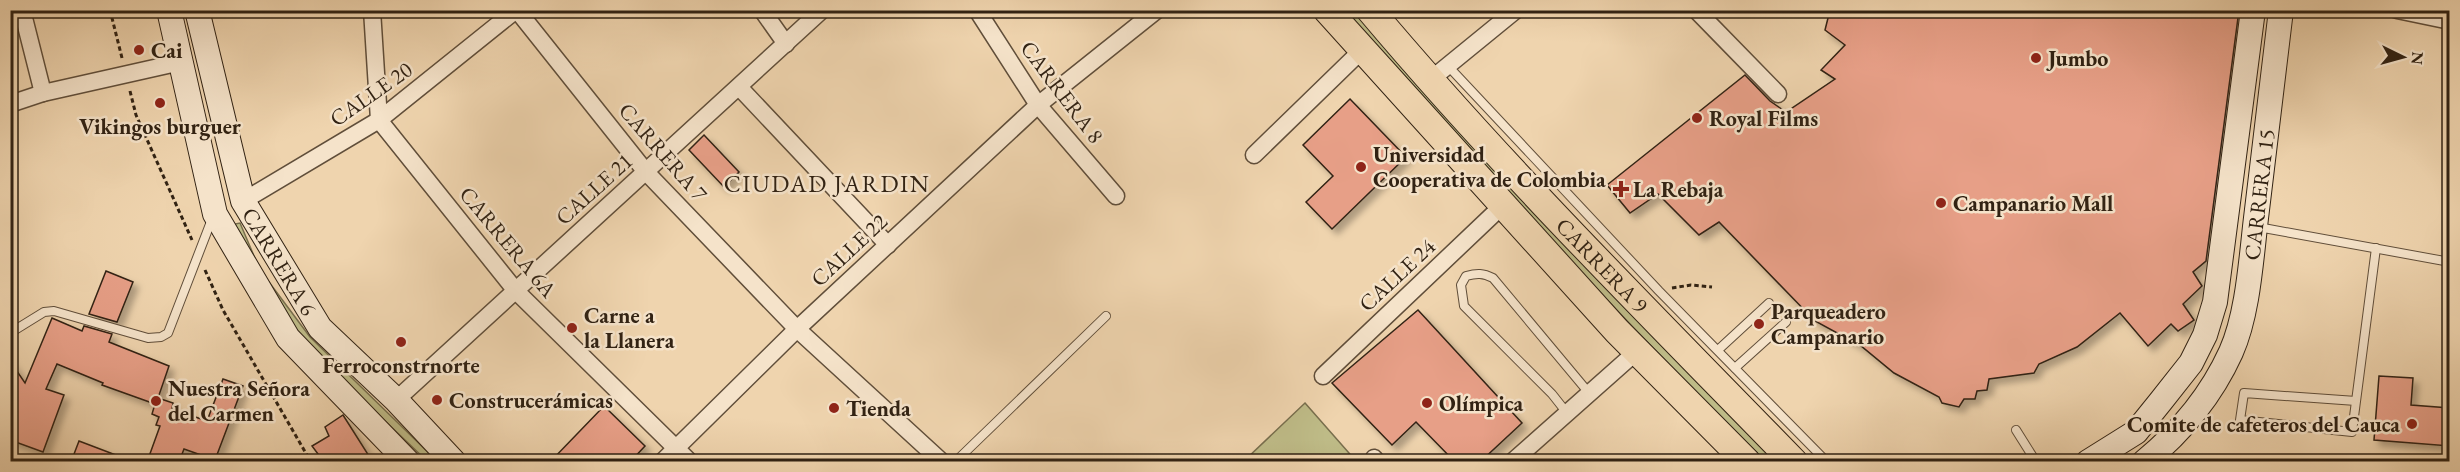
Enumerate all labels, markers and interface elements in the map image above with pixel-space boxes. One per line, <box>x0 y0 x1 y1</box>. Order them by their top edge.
north arrow <box>2373 27 2433 87</box>
street label: CARRERA 8 <box>1014 35 1110 149</box>
place label: Cai <box>151 36 183 65</box>
marker: Cai <box>132 43 146 57</box>
place label: Jumbo <box>2046 44 2108 73</box>
marker: Jumbo <box>2029 51 2043 65</box>
text: N <box>2406 51 2428 66</box>
street label: CALLE 20 <box>324 55 418 133</box>
marker: Vikingos burguer <box>153 96 167 110</box>
street label: CARRERA 7 <box>612 97 714 208</box>
place label: Royal Films <box>1709 104 1818 133</box>
marker: Royal Films <box>1690 111 1704 125</box>
place label: Vikingos burguer <box>79 112 242 141</box>
street label: CARRERA 15 <box>2237 127 2281 262</box>
place label: Universidad Cooperativa de Colombia <box>1373 140 1606 194</box>
street label: CALLE 21 <box>549 147 639 231</box>
marker: Universidad Cooperativa de Colombia <box>1354 160 1368 174</box>
district label: CIUDAD JARDIN <box>724 168 930 199</box>
place label: La Rebaja <box>1633 175 1724 204</box>
street label: CARRERA 6A <box>453 180 564 304</box>
marker: La Rebaja <box>1614 182 1628 196</box>
place label: Campanario Mall <box>1953 189 2113 218</box>
marker: Campanario Mall <box>1934 196 1948 210</box>
street label: CARRERA 6 <box>236 202 324 321</box>
street label: CALLE 22 <box>805 207 894 293</box>
street label: CARRERA 9 <box>1550 211 1655 319</box>
street label: CALLE 24 <box>1353 232 1442 318</box>
place label: Parqueadero Campanario <box>1771 297 1886 351</box>
place label: Carne a la Llanera <box>584 301 675 355</box>
marker: Parqueadero Campanario <box>1752 317 1766 331</box>
marker: Carne a la Llanera <box>565 321 579 335</box>
marker: Ferroconstrnorte <box>394 335 408 349</box>
place label: Ferroconstrnorte <box>322 351 480 380</box>
place label: Nuestra Señora del Carmen <box>168 374 310 428</box>
place label: Construcerámicas <box>449 386 613 415</box>
place label: Olímpica <box>1439 389 1524 418</box>
marker: Construcerámicas <box>430 393 444 407</box>
marker: Nuestra Señora del Carmen <box>149 394 163 408</box>
place label: Tienda <box>846 394 911 423</box>
marker: Olímpica <box>1420 396 1434 410</box>
marker: Tienda <box>827 401 841 415</box>
place label: Comite de cafeteros del Cauca <box>2127 410 2400 439</box>
marker: Comite de cafeteros del Cauca <box>2405 417 2419 431</box>

